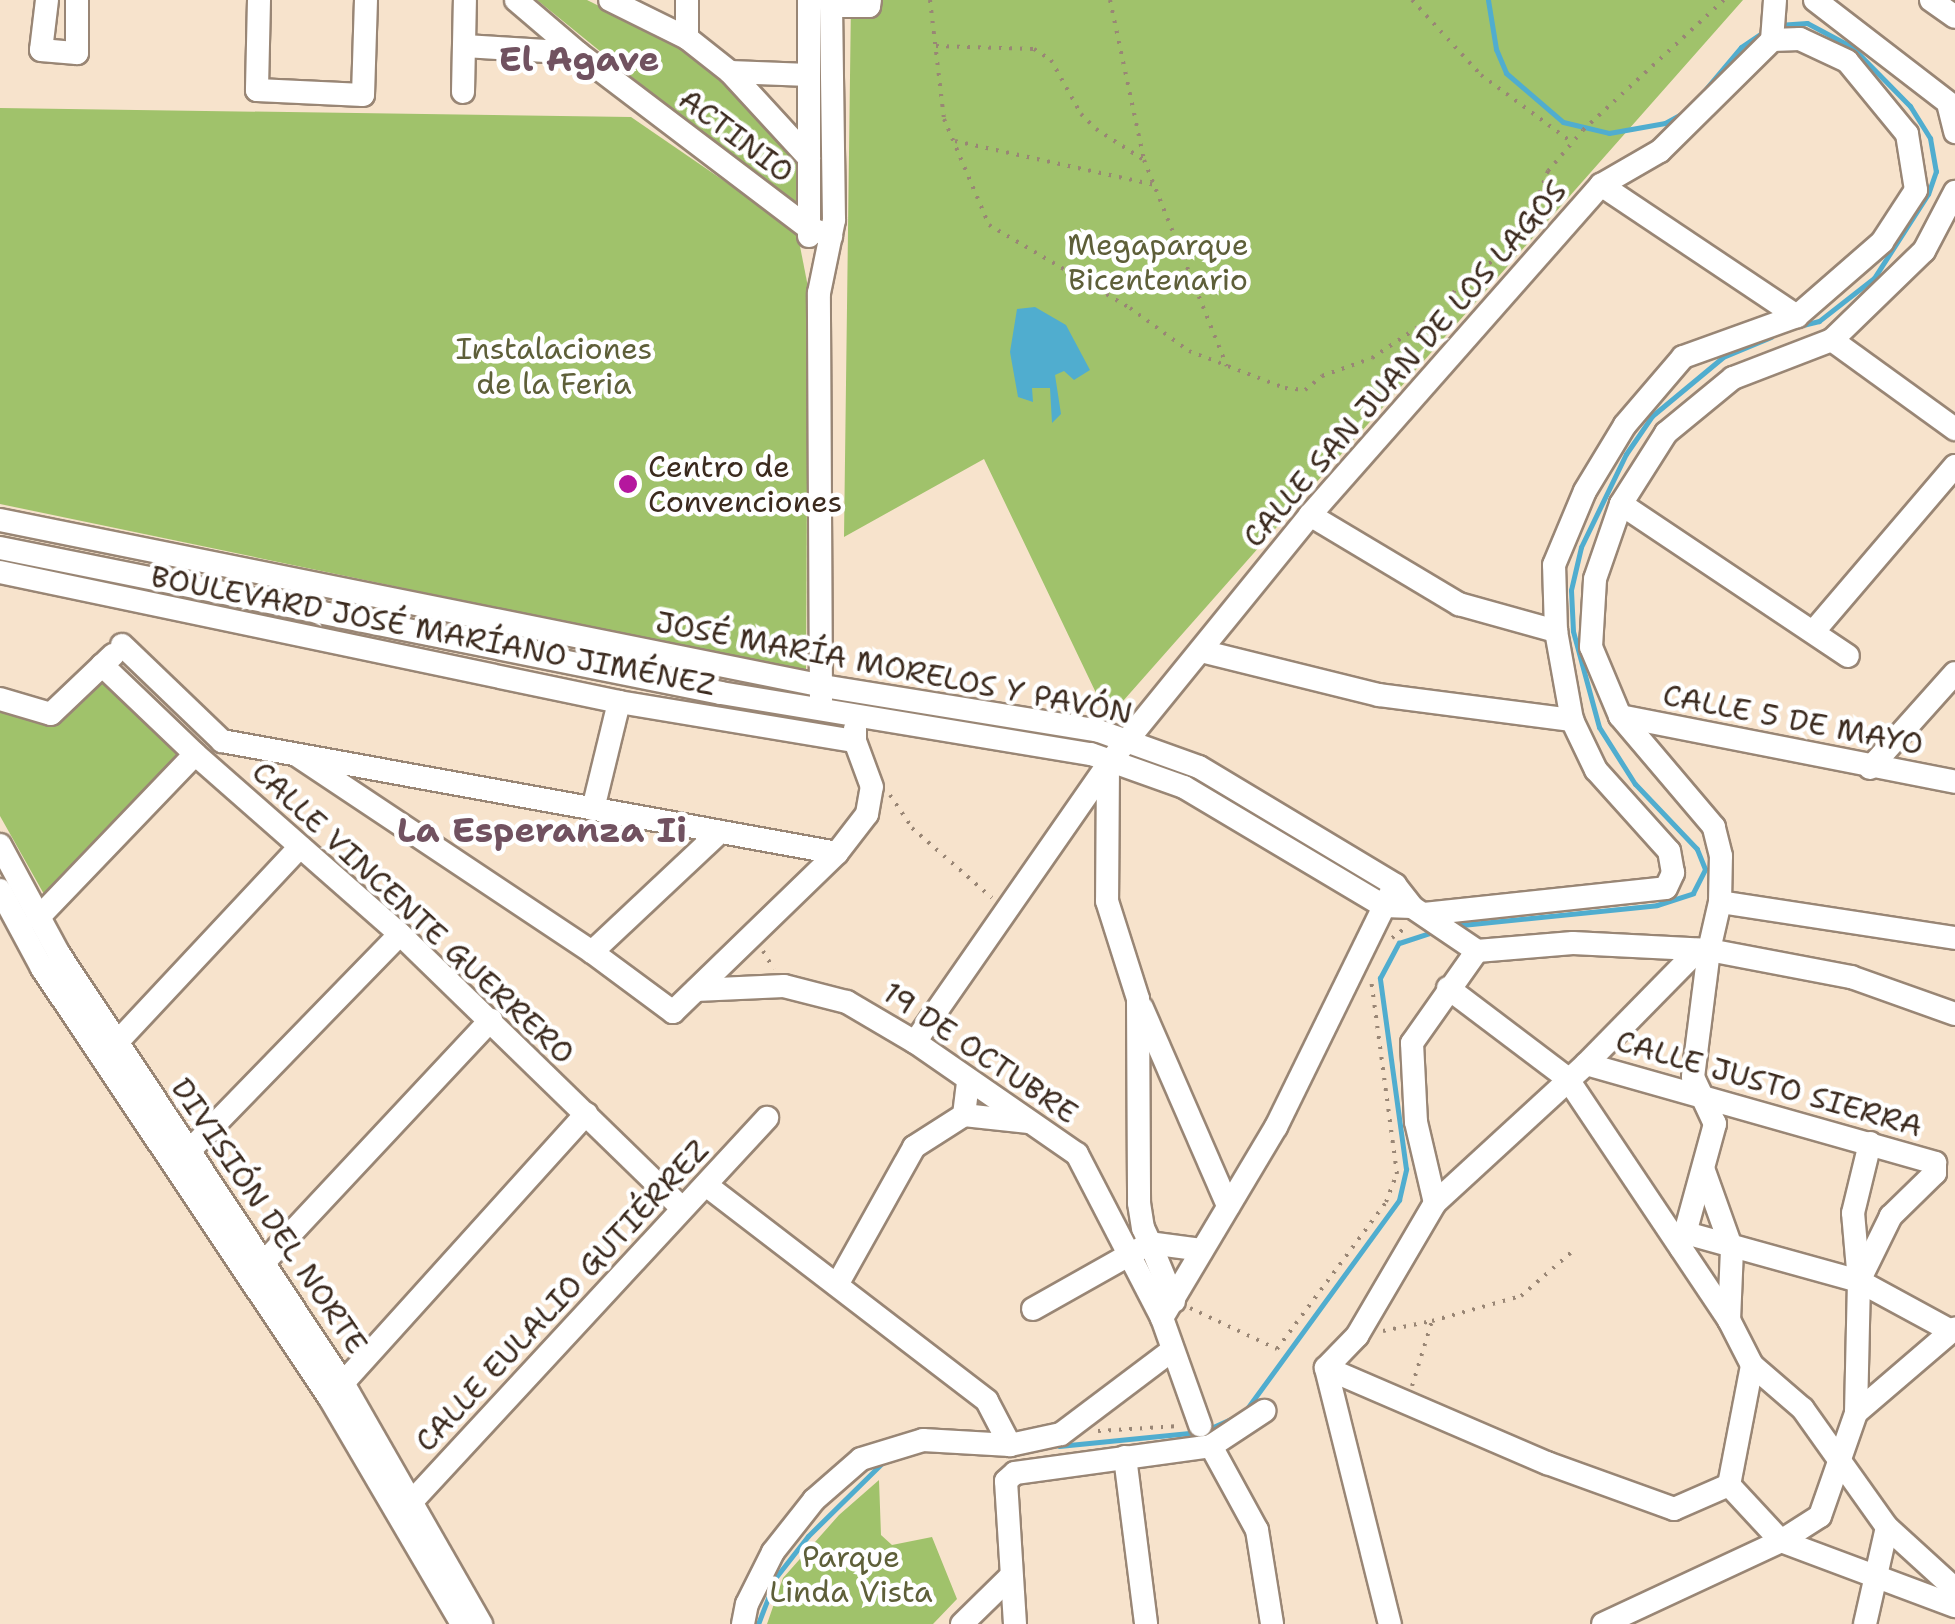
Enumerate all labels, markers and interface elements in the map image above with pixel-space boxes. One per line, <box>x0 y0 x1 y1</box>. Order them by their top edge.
district label: El Agave <box>498 38 660 80</box>
street label: ACTINIO <box>672 81 800 191</box>
street label: CALLE SAN JUAN DE LOS LAGOS <box>1236 173 1574 555</box>
park label: Megaparque Bicentenario <box>1067 227 1249 298</box>
park label: Instalaciones de la Feria <box>456 331 652 402</box>
place label: Centro de Convenciones <box>648 449 842 520</box>
marker: Centro de Convenciones <box>617 473 639 495</box>
street label: BOULEVARD JOSÉ MARÍANO JIMÉNEZ <box>148 559 718 703</box>
street label: JOSÉ MARÍA MORELOS Y PAVÓN <box>653 604 1135 732</box>
street label: CALLE 5 DE MAYO <box>1660 677 1926 763</box>
street label: CALLE VINCENTE GUERRERO <box>244 754 582 1072</box>
district label: La Esperanza Ii <box>397 809 687 851</box>
street label: 19 DE OCTUBRE <box>876 975 1084 1131</box>
street label: CALLE JUSTO SIERRA <box>1612 1023 1926 1145</box>
street label: DIVISIÓN DEL NORTE <box>163 1071 375 1361</box>
street label: CALLE EULALIO GUTIÉRREZ <box>408 1133 716 1459</box>
park label: Parque Linda Vista <box>769 1539 933 1610</box>

